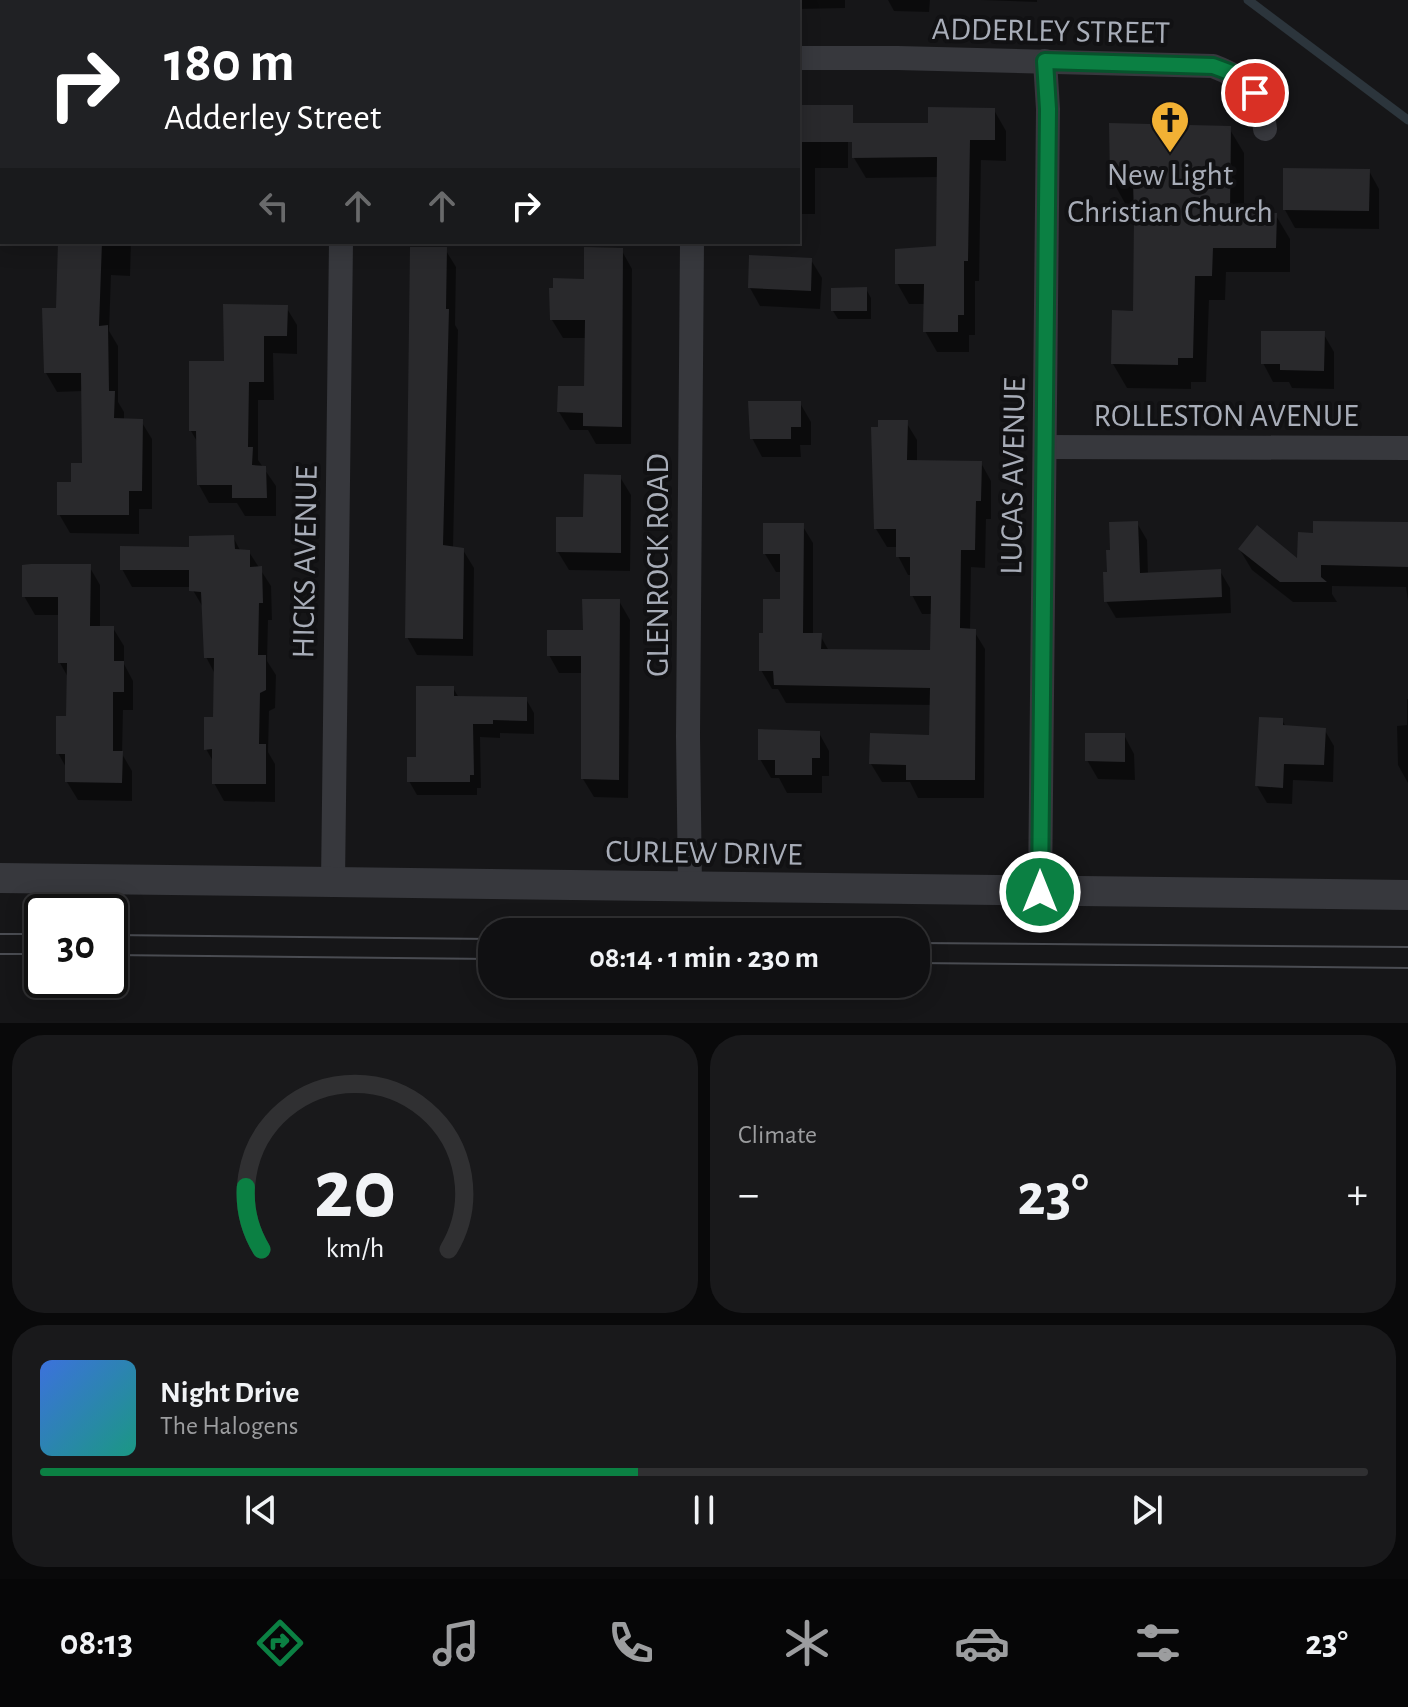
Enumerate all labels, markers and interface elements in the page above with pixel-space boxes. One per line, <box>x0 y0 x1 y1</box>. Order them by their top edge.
street label: ADDERLEY STREET <box>931 13 1171 49</box>
icon: right <box>32 32 136 136</box>
text: 180 m <box>164 35 295 91</box>
pin <box>1221 59 1289 127</box>
icon: arrive <box>1233 71 1277 115</box>
church icon: New Light Christian Church <box>1149 99 1191 154</box>
text: Adderley Street <box>164 100 381 136</box>
place label: New Light Christian Church <box>1067 159 1273 228</box>
icon: left <box>252 184 296 228</box>
icon: ahead <box>336 184 380 228</box>
icon: ahead <box>420 184 464 228</box>
icon: right <box>504 184 548 228</box>
street label: LUCAS AVENUE <box>995 377 1031 575</box>
street label: ROLLESTON AVENUE <box>1094 400 1358 432</box>
street label: GLENROCK ROAD <box>642 453 674 677</box>
street label: HICKS AVENUE <box>287 465 323 659</box>
street label: CURLEW DRIVE <box>605 835 803 871</box>
position arrow <box>998 850 1082 934</box>
speed limit sign: 30 <box>24 894 128 998</box>
text: 08:14 · 1 min · 230 m <box>589 943 819 973</box>
text: Climate <box>738 1122 817 1148</box>
text: 20 <box>314 1149 396 1233</box>
text: 23° <box>1017 1166 1089 1226</box>
text: − <box>738 1173 759 1217</box>
text: + <box>1347 1173 1368 1217</box>
text: km/h <box>326 1234 384 1263</box>
text: Night Drive <box>160 1378 299 1408</box>
text: The Halogens <box>160 1413 298 1439</box>
icon: previous <box>239 1488 283 1532</box>
icon: pause <box>682 1488 726 1532</box>
icon: next <box>1125 1488 1169 1532</box>
icon: directions <box>252 1615 308 1671</box>
icon: music <box>428 1615 484 1671</box>
icon: phone <box>603 1615 659 1671</box>
icon: climate <box>779 1615 835 1671</box>
icon: car <box>954 1615 1010 1671</box>
icon: filters <box>1130 1615 1186 1671</box>
text: 08:13 <box>60 1625 133 1661</box>
text: 23° <box>1305 1625 1348 1661</box>

